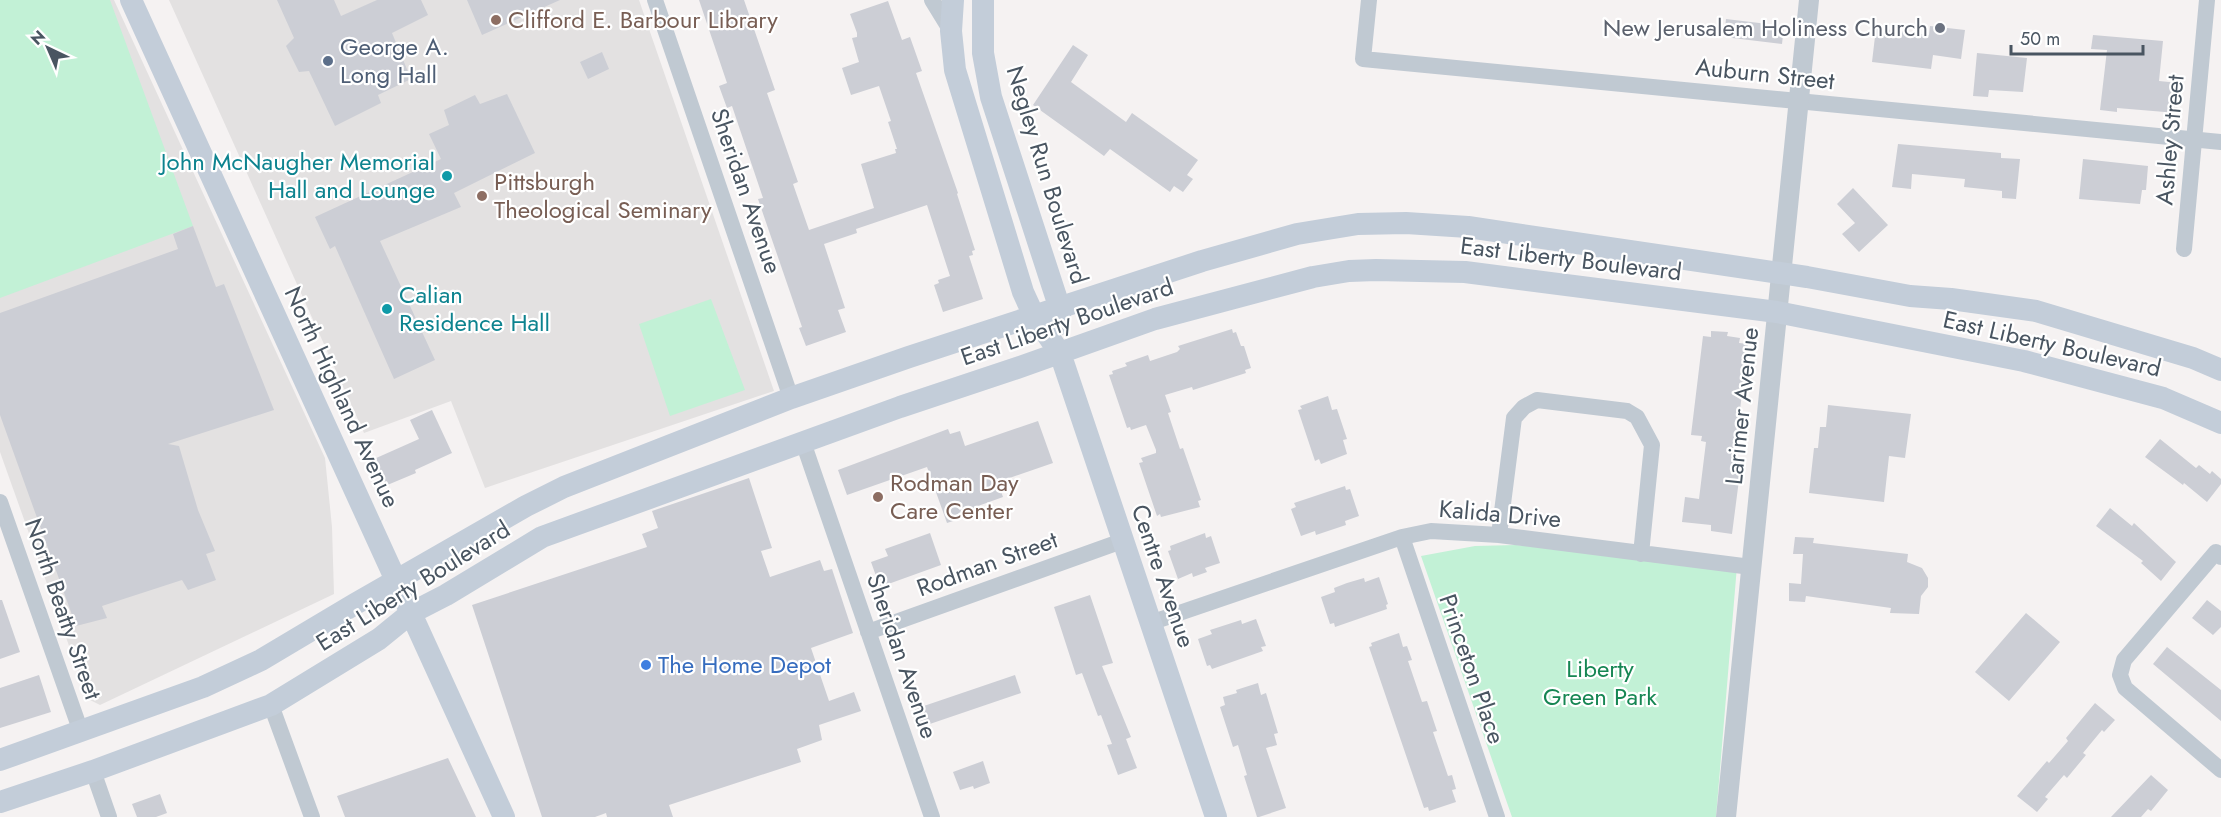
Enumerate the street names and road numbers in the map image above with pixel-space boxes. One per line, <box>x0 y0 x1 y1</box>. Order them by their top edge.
street label: Auburn Street <box>1694 49 1837 98</box>
street label: Negley Run Boulevard <box>998 61 1097 288</box>
street label: Ashley Street <box>2146 73 2193 207</box>
street label: Sheridan Avenue <box>702 104 791 278</box>
street label: East Liberty Boulevard <box>1458 228 1684 289</box>
street label: East Liberty Boulevard <box>956 269 1178 374</box>
street label: North Highland Avenue <box>276 280 409 513</box>
street label: East Liberty Boulevard <box>1940 301 2165 386</box>
street label: Larimer Avenue <box>1716 326 1767 486</box>
street label: Kalida Drive <box>1437 491 1563 536</box>
street label: Centre Avenue <box>1123 500 1204 652</box>
street label: East Liberty Boulevard <box>309 512 516 659</box>
street label: North Beatty Street <box>16 514 111 704</box>
street label: Rodman Street <box>912 522 1062 605</box>
street label: Sheridan Avenue <box>858 569 947 743</box>
street label: Princeton Place <box>1430 589 1514 748</box>

